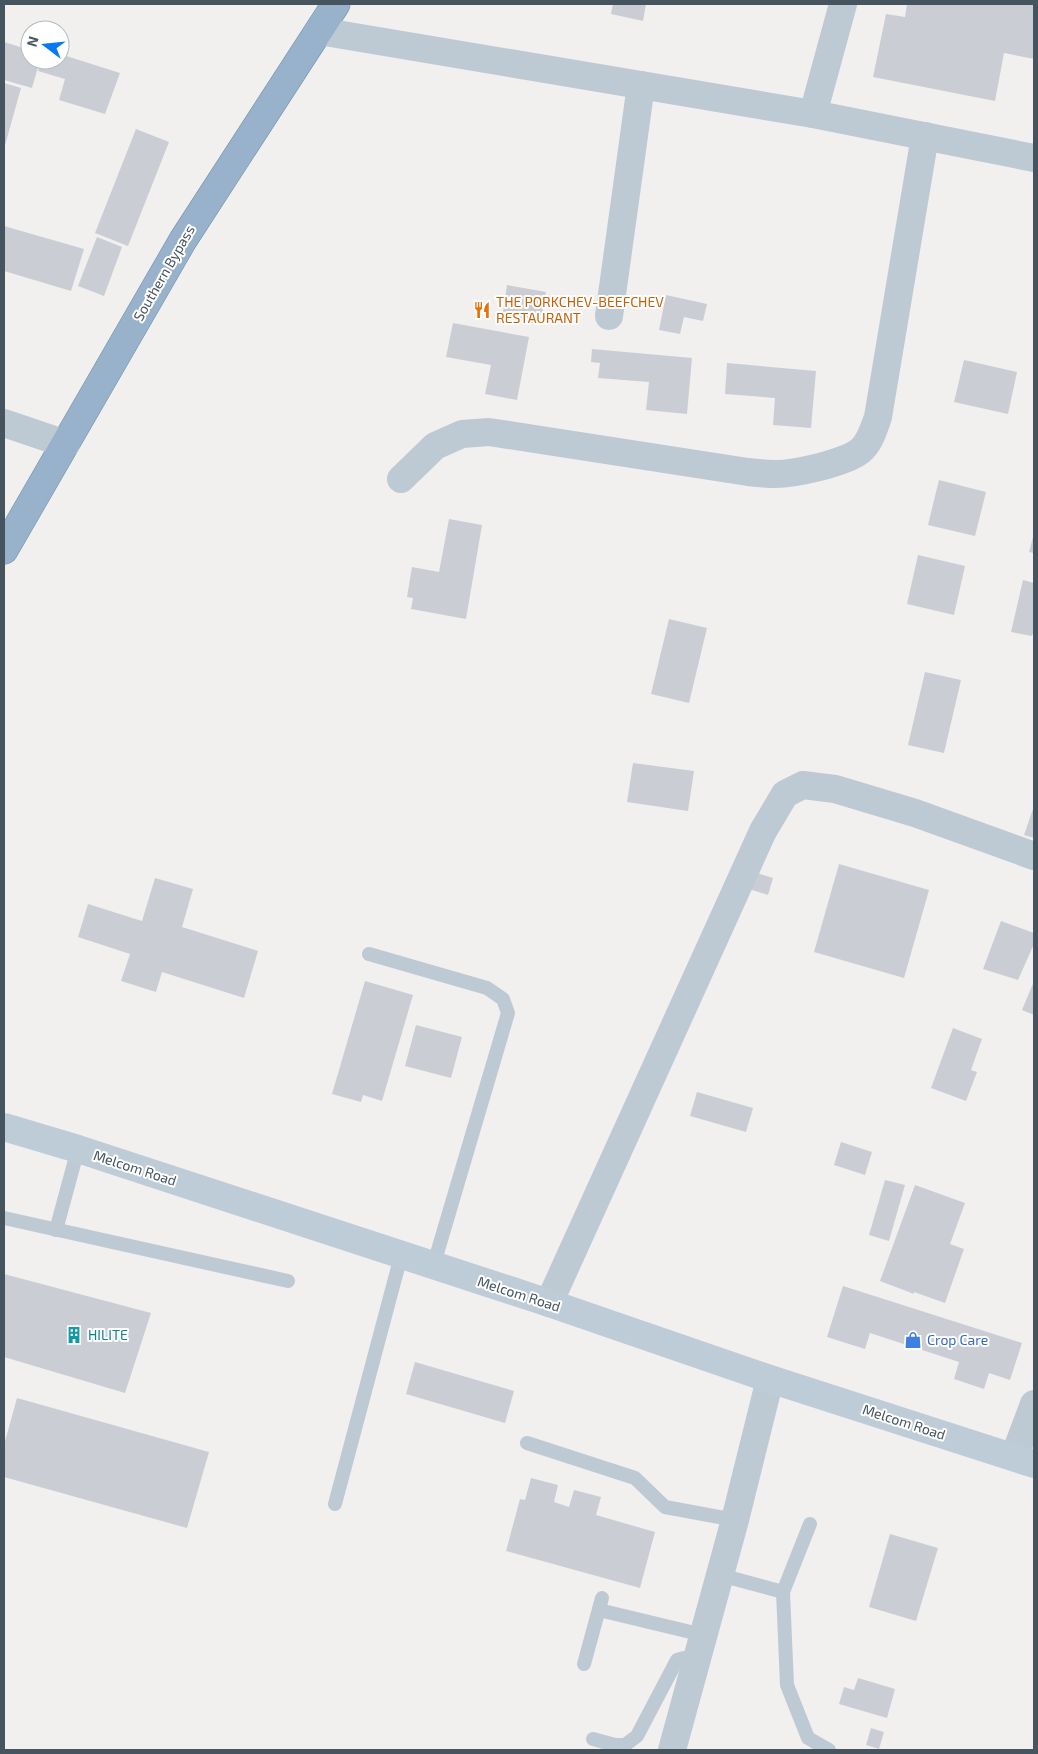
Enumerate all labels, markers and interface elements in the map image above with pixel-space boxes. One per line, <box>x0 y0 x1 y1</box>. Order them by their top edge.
north arrow <box>20 20 70 70</box>
text: N <box>22 34 42 48</box>
street label: Southern Bypass <box>129 222 198 324</box>
place label: THE PORKCHEV-BEEFCHEV RESTAURANT <box>496 293 664 326</box>
restaurant icon: THE PORKCHEV-BEEFCHEV RESTAURANT <box>472 300 492 320</box>
street label: Melcom Road <box>91 1146 179 1189</box>
street label: Melcom Road <box>475 1272 563 1315</box>
building icon: HILITE <box>64 1325 84 1345</box>
place label: HILITE <box>88 1326 128 1343</box>
shop icon: Crop Care <box>903 1330 923 1350</box>
place label: Crop Care <box>927 1331 988 1348</box>
street label: Melcom Road <box>860 1400 948 1443</box>

